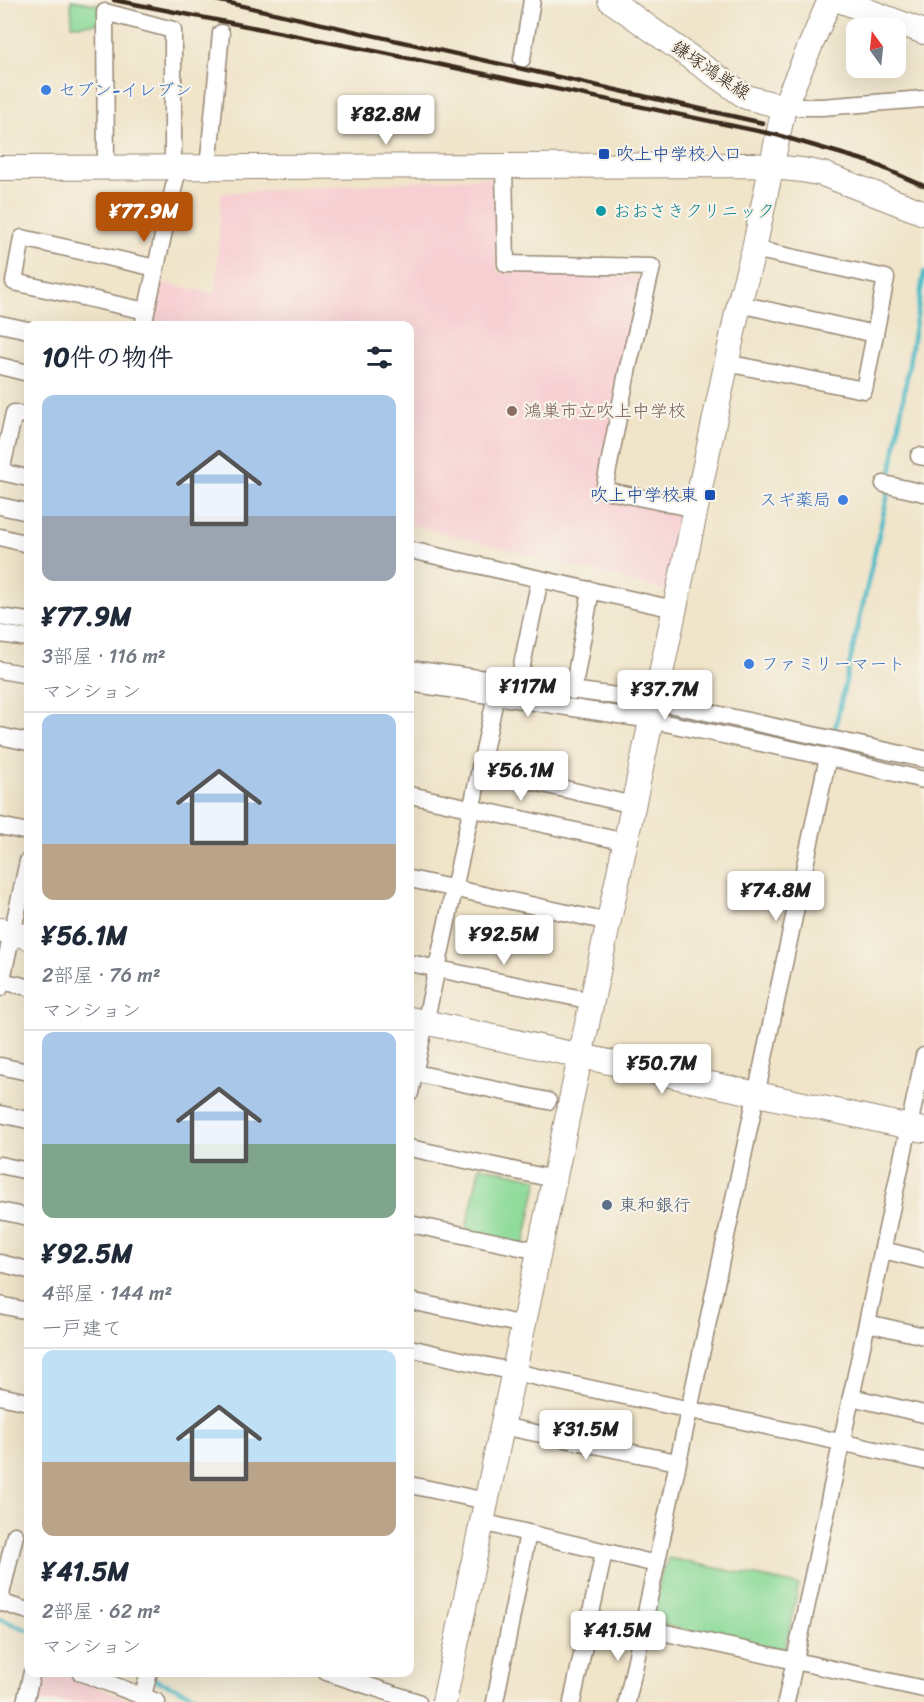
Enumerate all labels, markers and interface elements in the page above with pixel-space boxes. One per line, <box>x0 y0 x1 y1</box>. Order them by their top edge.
north arrow <box>846 18 906 78</box>
map controls <box>846 18 906 78</box>
street label: 鎌塚鴻巣線 <box>665 32 757 108</box>
place label: セブン-イレブン <box>58 74 192 106</box>
marker: セブン-イレブン <box>39 83 53 97</box>
pin: ¥82.8M <box>337 95 435 146</box>
text: ¥82.8M <box>351 97 421 132</box>
place label: 吹上中学校入口 <box>616 138 742 170</box>
marker: 吹上中学校入口 <box>597 147 611 161</box>
pin: ¥77.9M <box>95 192 193 243</box>
text: ¥77.9M <box>110 194 178 229</box>
place label: おおさきクリニック <box>613 195 775 227</box>
marker: おおさきクリニック <box>594 204 608 218</box>
text: 10件の物件 <box>42 334 174 380</box>
icon: filters <box>363 341 396 374</box>
place label: 鴻巣市立吹上中学校 <box>524 395 686 427</box>
marker: 鴻巣市立吹上中学校 <box>505 404 519 418</box>
icon: home <box>165 434 273 542</box>
place label: 吹上中学校東 <box>590 479 698 511</box>
place label: スギ薬局 <box>759 484 831 516</box>
marker: 吹上中学校東 <box>703 488 717 502</box>
marker: スギ薬局 <box>836 493 850 507</box>
text: ¥77.9M <box>42 593 131 639</box>
text: 3部屋 · 116 m² <box>42 639 166 674</box>
place label: ファミリーマート <box>761 648 905 680</box>
marker: ファミリーマート <box>742 657 756 671</box>
pin: ¥117M <box>486 667 570 718</box>
text: ¥117M <box>500 669 556 704</box>
pin: ¥37.7M <box>616 670 714 721</box>
text: ¥37.7M <box>631 672 699 707</box>
text: マンション <box>42 674 141 709</box>
pin: ¥56.1M <box>472 751 570 802</box>
icon: home <box>165 753 273 861</box>
text: ¥56.1M <box>488 753 554 788</box>
pin: ¥74.8M <box>727 871 825 922</box>
text: ¥74.8M <box>741 873 811 908</box>
text: ¥56.1M <box>42 912 127 958</box>
pin: ¥92.5M <box>455 915 553 966</box>
text: ¥92.5M <box>469 917 539 952</box>
text: 2部屋 · 76 m² <box>42 958 161 993</box>
text: マンション <box>42 993 141 1028</box>
pin: ¥50.7M <box>613 1044 711 1095</box>
text: ¥50.7M <box>627 1046 697 1081</box>
icon: home <box>165 1071 273 1179</box>
place label: 東和銀行 <box>619 1189 691 1221</box>
marker: 東和銀行 <box>600 1198 614 1212</box>
text: ¥92.5M <box>42 1230 132 1276</box>
text: 4部屋 · 144 m² <box>42 1276 172 1311</box>
text: 一戸建て <box>42 1311 122 1346</box>
icon: home <box>165 1389 273 1497</box>
pin: ¥31.5M <box>537 1410 635 1461</box>
text: ¥31.5M <box>553 1412 619 1447</box>
text: ¥41.5M <box>42 1548 129 1594</box>
text: 2部屋 · 62 m² <box>42 1594 161 1629</box>
pin: ¥41.5M <box>569 1611 667 1662</box>
text: ¥41.5M <box>585 1613 651 1648</box>
text: マンション <box>42 1629 141 1664</box>

